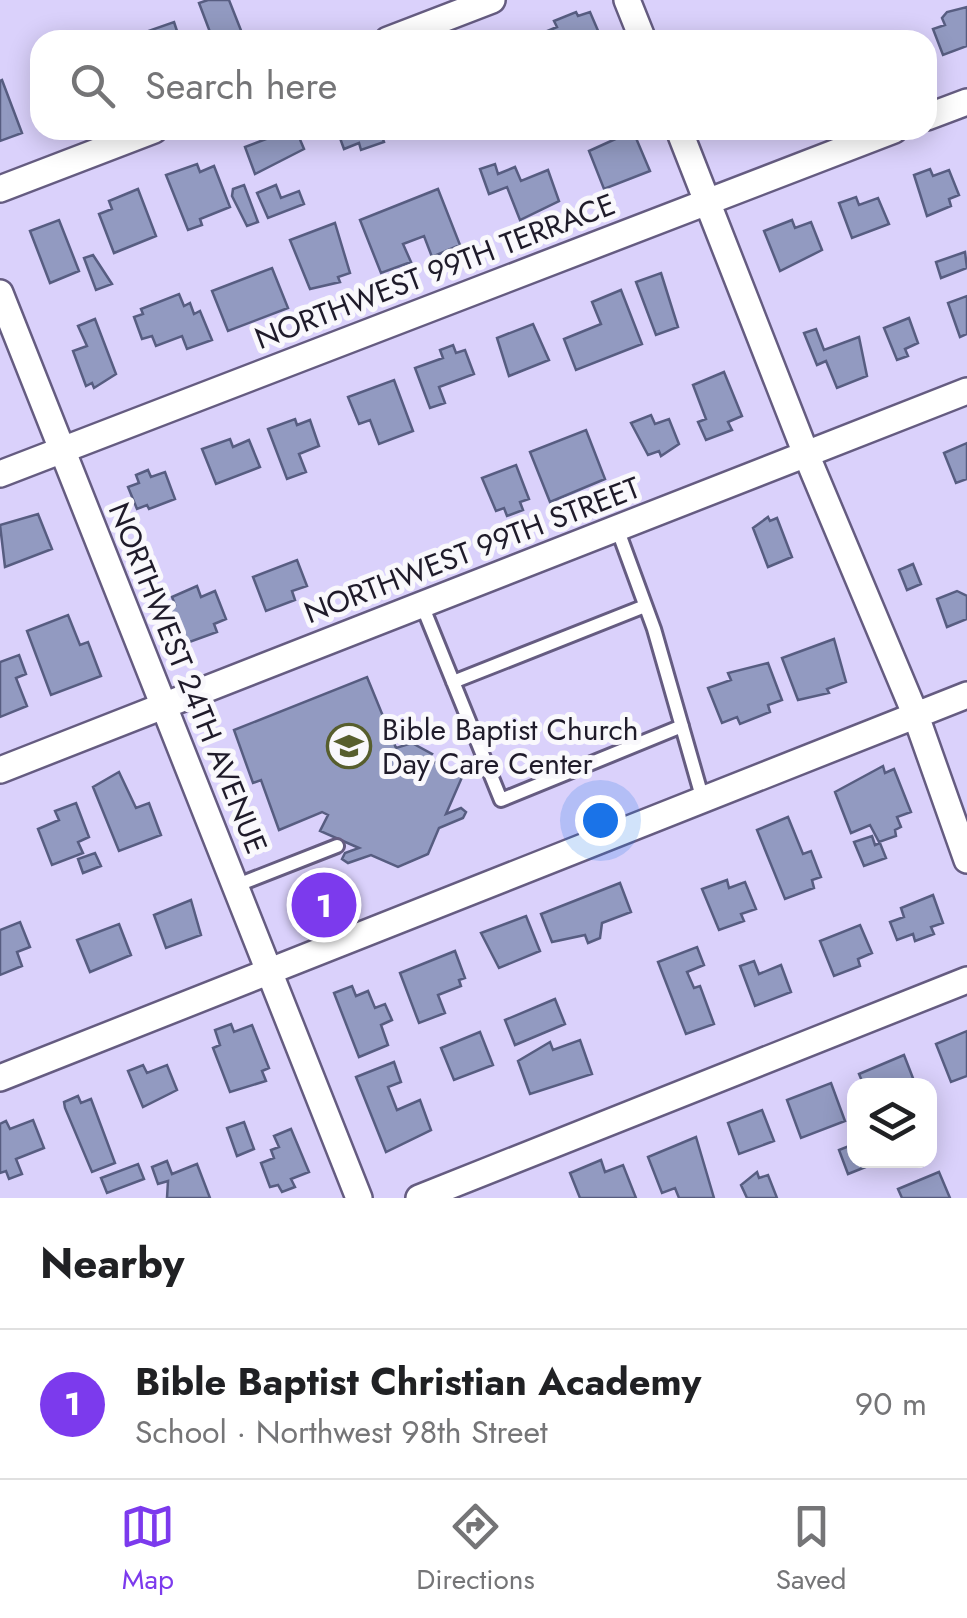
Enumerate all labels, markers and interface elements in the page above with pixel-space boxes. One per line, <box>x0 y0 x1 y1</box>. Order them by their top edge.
search box <box>30 30 937 140</box>
icon: search <box>65 58 120 113</box>
text: Search here <box>145 58 337 113</box>
street label: NORTHWEST 99TH TERRACE <box>249 182 621 360</box>
street label: NORTHWEST 99TH STREET <box>298 466 646 634</box>
street label: NORTHWEST 24TH AVENUE <box>98 496 278 860</box>
place label: Bible Baptist Church Day Care Center <box>382 708 639 785</box>
school or university icon: Bible Baptist Church Day Care Center <box>326 723 372 769</box>
your location <box>575 795 626 846</box>
pin: 1 <box>292 868 356 942</box>
map controls <box>847 1078 937 1168</box>
button: layers <box>847 1078 937 1168</box>
text: Nearby <box>40 1233 184 1294</box>
text: Bible Baptist Christian Academy <box>135 1354 701 1409</box>
text: 1 <box>64 1381 81 1427</box>
text: 90 m <box>855 1381 927 1427</box>
text: School · Northwest 98th Street <box>135 1409 548 1455</box>
tab: Map <box>120 1499 175 1600</box>
tab: Directions <box>416 1499 535 1600</box>
tab: Saved <box>776 1499 847 1600</box>

